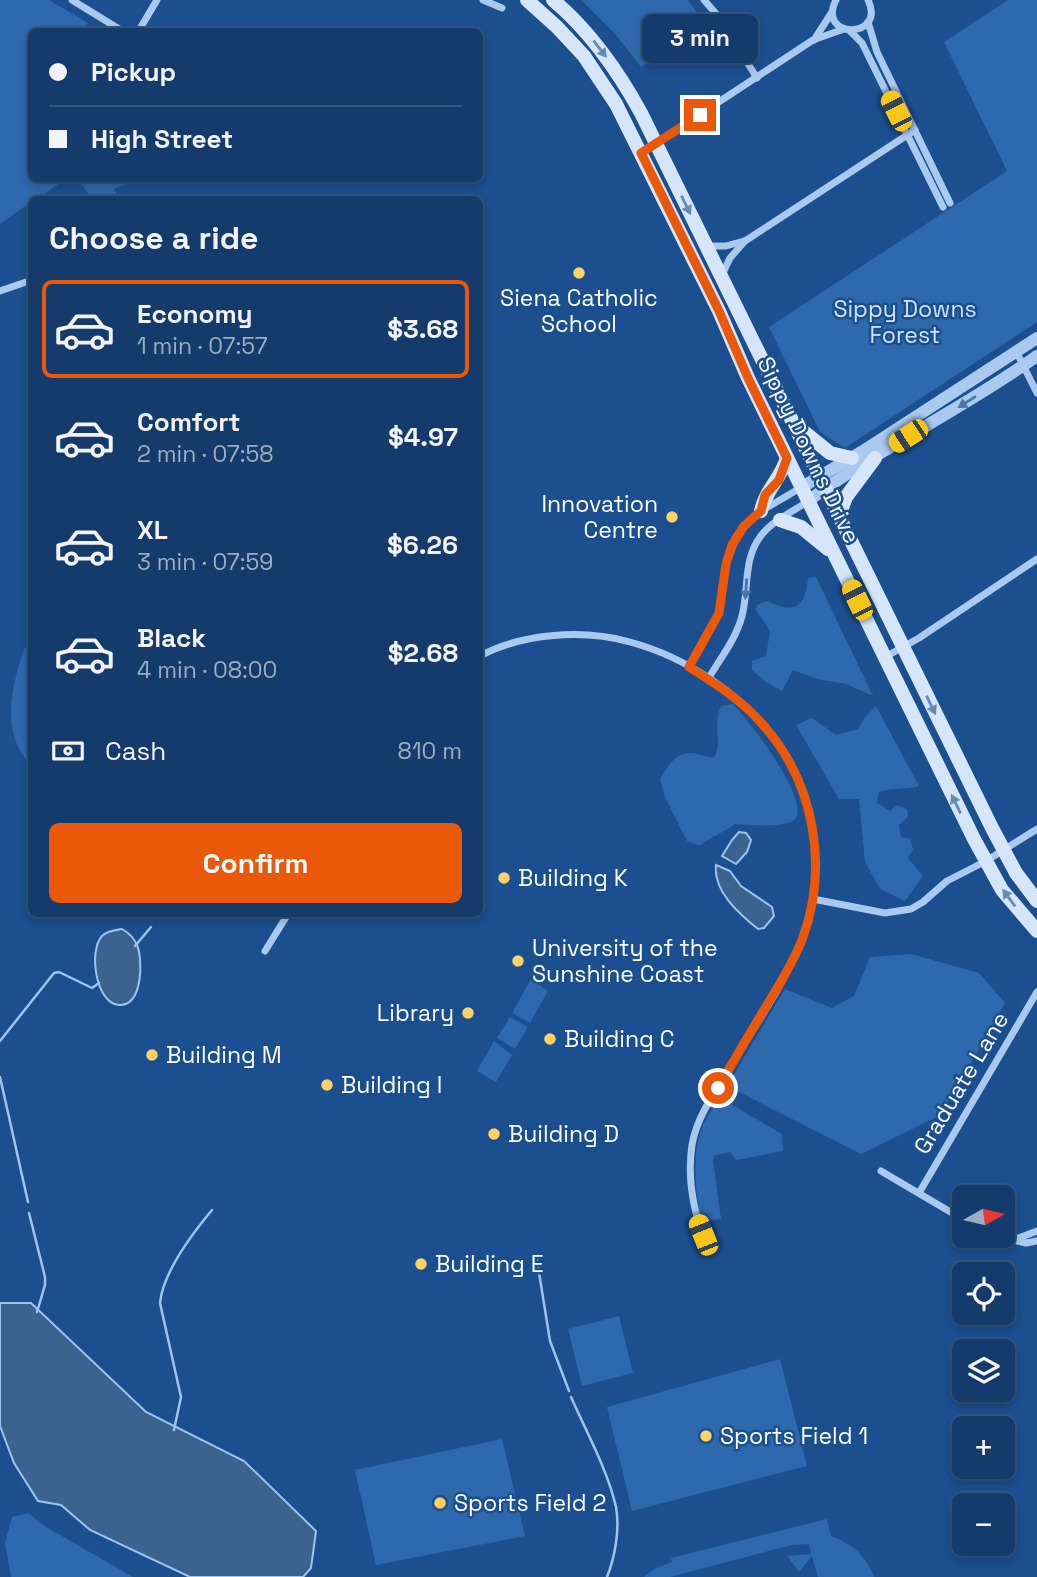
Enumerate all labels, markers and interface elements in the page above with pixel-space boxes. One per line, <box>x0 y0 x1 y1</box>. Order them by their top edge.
callout: 3 min <box>642 13 758 62</box>
text: 3 min <box>670 23 730 53</box>
one-way arrow <box>592 40 607 58</box>
text: Pickup <box>91 55 176 89</box>
car <box>878 88 915 134</box>
route end <box>684 99 716 131</box>
text: High Street <box>91 122 233 156</box>
one-way arrow <box>681 195 692 215</box>
text: Choose a ride <box>49 218 259 258</box>
marker: Siena Catholic School <box>571 265 587 281</box>
place label: Siena Catholic School <box>500 283 658 339</box>
park label: Sippy Downs Forest <box>833 294 977 350</box>
text: Economy <box>137 297 253 331</box>
icon: car <box>53 298 116 361</box>
text: $3.68 <box>387 312 458 346</box>
text: 1 min · 07:57 <box>137 331 268 361</box>
street label: Sippy Downs Drive <box>751 352 867 548</box>
one-way arrow <box>957 396 976 409</box>
text: Comfort <box>137 405 240 439</box>
icon: car <box>53 406 116 469</box>
car <box>885 416 932 456</box>
text: $4.97 <box>388 420 458 454</box>
text: 2 min · 07:58 <box>137 439 274 469</box>
place label: Innovation Centre <box>541 489 658 545</box>
marker: Innovation Centre <box>664 509 680 525</box>
text: XL <box>137 513 168 547</box>
icon: car <box>53 514 116 577</box>
text: $6.26 <box>387 528 458 562</box>
text: 3 min · 07:59 <box>137 547 273 577</box>
car <box>839 577 876 623</box>
one-way arrow <box>740 578 751 600</box>
text: Black <box>137 621 206 655</box>
icon: car <box>53 622 116 685</box>
text: $2.68 <box>388 636 458 670</box>
text: 4 min · 08:00 <box>137 655 277 685</box>
one-way arrow <box>925 695 936 715</box>
icon: cash <box>49 732 87 770</box>
text: Cash <box>105 734 166 768</box>
text: 810 m <box>398 736 462 766</box>
one-way arrow <box>951 794 962 814</box>
button: Confirm <box>49 823 462 903</box>
place label: Building K <box>518 863 628 893</box>
marker: Building K <box>496 870 512 886</box>
one-way arrow <box>1002 889 1016 907</box>
place label: University of the Sunshine Coast <box>532 933 718 989</box>
marker: University of the Sunshine Coast <box>510 953 526 969</box>
place label: Library <box>377 998 454 1028</box>
marker: Library <box>460 1005 476 1021</box>
street label: Graduate Lane <box>907 1006 1015 1160</box>
place label: Building C <box>564 1024 675 1054</box>
marker: Building C <box>542 1031 558 1047</box>
place label: Building M <box>166 1040 282 1070</box>
marker: Building M <box>144 1047 160 1063</box>
place label: Building I <box>341 1070 442 1100</box>
route start <box>702 1072 734 1104</box>
marker: Building I <box>319 1077 335 1093</box>
place label: Building D <box>508 1119 619 1149</box>
marker: Building D <box>486 1126 502 1142</box>
north arrow <box>952 1185 1015 1248</box>
map controls <box>952 1185 1015 1556</box>
car <box>686 1212 721 1258</box>
place label: Building E <box>435 1249 544 1279</box>
marker: Building E <box>413 1256 429 1272</box>
button: locate <box>952 1262 1015 1325</box>
button: layers <box>952 1339 1015 1402</box>
button: + <box>952 1416 1015 1479</box>
place label: Sports Field 1 <box>720 1421 868 1451</box>
marker: Sports Field 1 <box>698 1428 714 1444</box>
place label: Sports Field 2 <box>454 1488 606 1518</box>
button: − <box>952 1493 1015 1556</box>
marker: Sports Field 2 <box>432 1495 448 1511</box>

